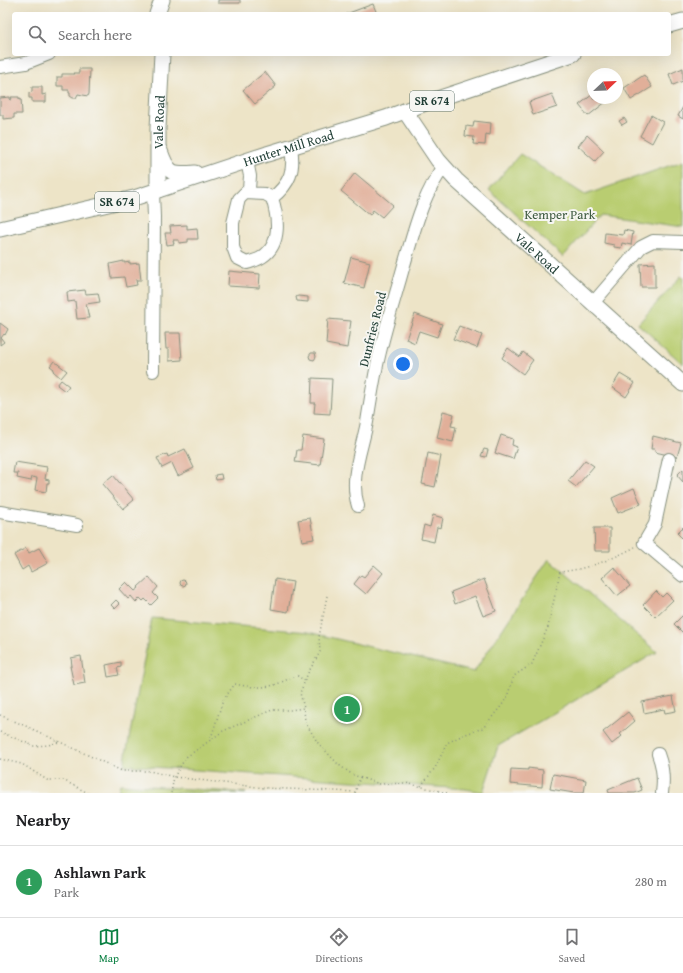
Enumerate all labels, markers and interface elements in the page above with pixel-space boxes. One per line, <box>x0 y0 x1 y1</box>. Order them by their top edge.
search box <box>12 12 671 56</box>
icon: search <box>26 23 48 45</box>
text: Search here <box>58 24 132 45</box>
north arrow <box>587 68 623 104</box>
road number: SR 674 <box>410 91 454 111</box>
street label: Vale Road <box>149 95 170 149</box>
street label: Hunter Mill Road <box>241 125 336 171</box>
road number: SR 674 <box>95 192 139 212</box>
park label: Kemper Park <box>525 205 596 224</box>
street label: Vale Road <box>510 228 563 278</box>
street label: Dunfries Road <box>354 290 391 369</box>
your location <box>393 354 413 374</box>
pin: 1 <box>334 694 360 724</box>
text: Nearby <box>16 807 70 832</box>
text: Ashlawn Park <box>54 862 146 883</box>
text: 1 <box>26 872 32 891</box>
text: 280 m <box>635 872 667 891</box>
text: Park <box>54 883 79 902</box>
tab: Map <box>98 926 120 966</box>
tab: Directions <box>316 926 363 966</box>
tab: Saved <box>558 926 585 966</box>

